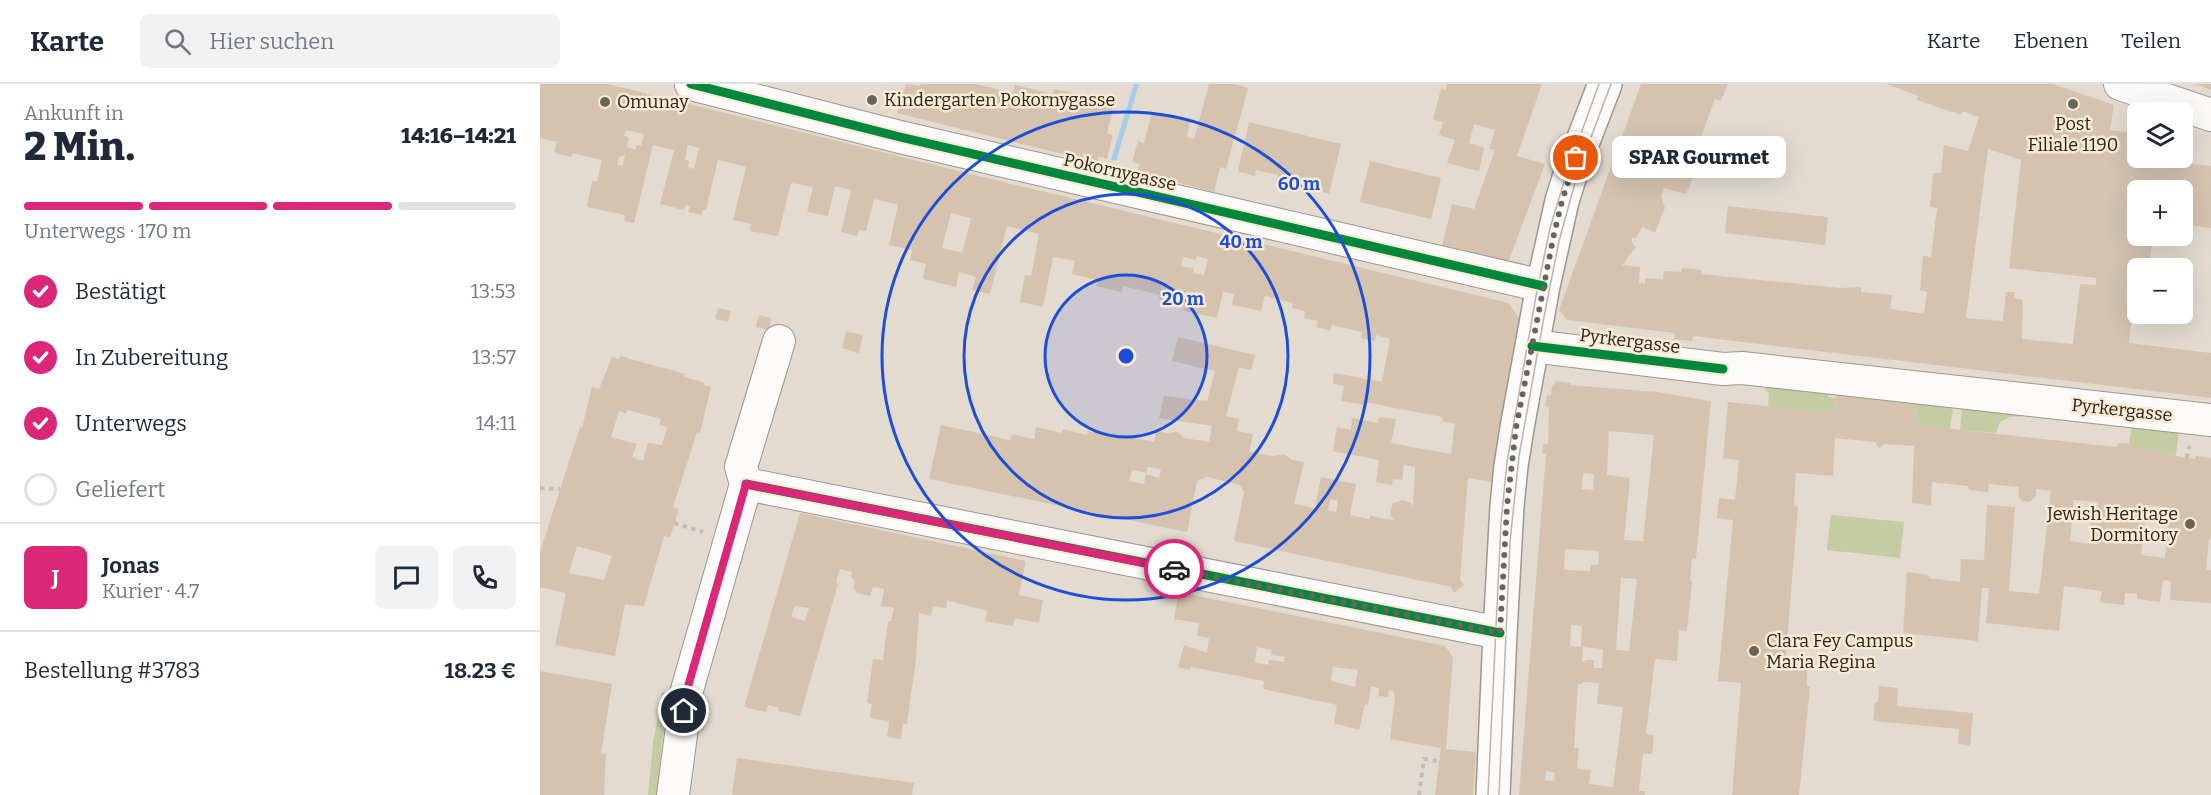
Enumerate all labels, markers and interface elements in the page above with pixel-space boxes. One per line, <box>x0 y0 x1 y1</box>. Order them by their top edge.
search box <box>140 14 560 68</box>
text: Karte <box>30 25 104 58</box>
icon: search <box>161 25 194 58</box>
text: Hier suchen <box>209 28 334 55</box>
text: Karte <box>1927 28 1980 54</box>
text: Ebenen <box>2013 28 2088 54</box>
text: Teilen <box>2121 28 2181 54</box>
place label: Kindergarten Pokornygasse <box>884 89 1115 111</box>
place label: Omunay <box>617 91 689 113</box>
marker: Kindergarten Pokornygasse <box>865 93 879 107</box>
marker: Omunay <box>598 95 612 109</box>
marker: Post Filiale 1190 <box>2066 97 2080 111</box>
text: Ankunft in <box>24 101 124 125</box>
map controls <box>2127 102 2193 324</box>
button: layers <box>2127 102 2193 168</box>
place label: Post Filiale 1190 <box>2028 113 2118 156</box>
text: 14:16–14:21 <box>401 122 516 149</box>
text: 2 Min. <box>24 124 135 170</box>
pin <box>1550 132 1601 183</box>
callout: SPAR Gourmet <box>1612 137 1786 179</box>
icon: bag <box>1559 141 1592 174</box>
text: SPAR Gourmet <box>1629 145 1769 169</box>
street label: Pokornygasse <box>1061 148 1179 196</box>
text: 60 m <box>1278 173 1320 195</box>
button: + <box>2127 180 2193 246</box>
text: Unterwegs · 170 m <box>24 219 191 243</box>
text: 40 m <box>1220 231 1262 253</box>
button: − <box>2127 258 2193 324</box>
icon: check <box>24 275 57 308</box>
text: Bestätigt <box>75 278 166 305</box>
text: 13:53 <box>471 279 516 303</box>
text: 20 m <box>1162 288 1204 310</box>
street label: Pyrkergasse <box>1578 324 1682 358</box>
icon: check <box>24 341 57 374</box>
text: In Zubereitung <box>75 344 228 371</box>
text: 13:57 <box>472 345 516 369</box>
centre of rings <box>1116 346 1136 366</box>
street label: Pyrkergasse <box>2070 394 2174 426</box>
icon: check <box>24 407 57 440</box>
text: Unterwegs <box>75 410 187 437</box>
text: 14:11 <box>476 411 516 435</box>
text: Geliefert <box>75 476 165 503</box>
place label: Jewish Heritage Dormitory <box>2046 503 2178 546</box>
marker: Jewish Heritage Dormitory <box>2183 517 2197 531</box>
courier <box>1144 539 1204 599</box>
button: chat <box>375 546 438 609</box>
button: phone <box>453 546 516 609</box>
text: Jonas <box>102 552 159 579</box>
icon: car <box>1158 553 1191 586</box>
text: J <box>52 564 59 591</box>
text: Kurier · 4.7 <box>102 579 199 603</box>
place label: Clara Fey Campus Maria Regina <box>1766 630 1913 673</box>
marker: Clara Fey Campus Maria Regina <box>1747 644 1761 658</box>
text: Bestellung #3783 <box>24 657 200 684</box>
text: 18.23 € <box>445 657 516 684</box>
pin <box>658 685 709 736</box>
icon: home <box>667 694 700 727</box>

